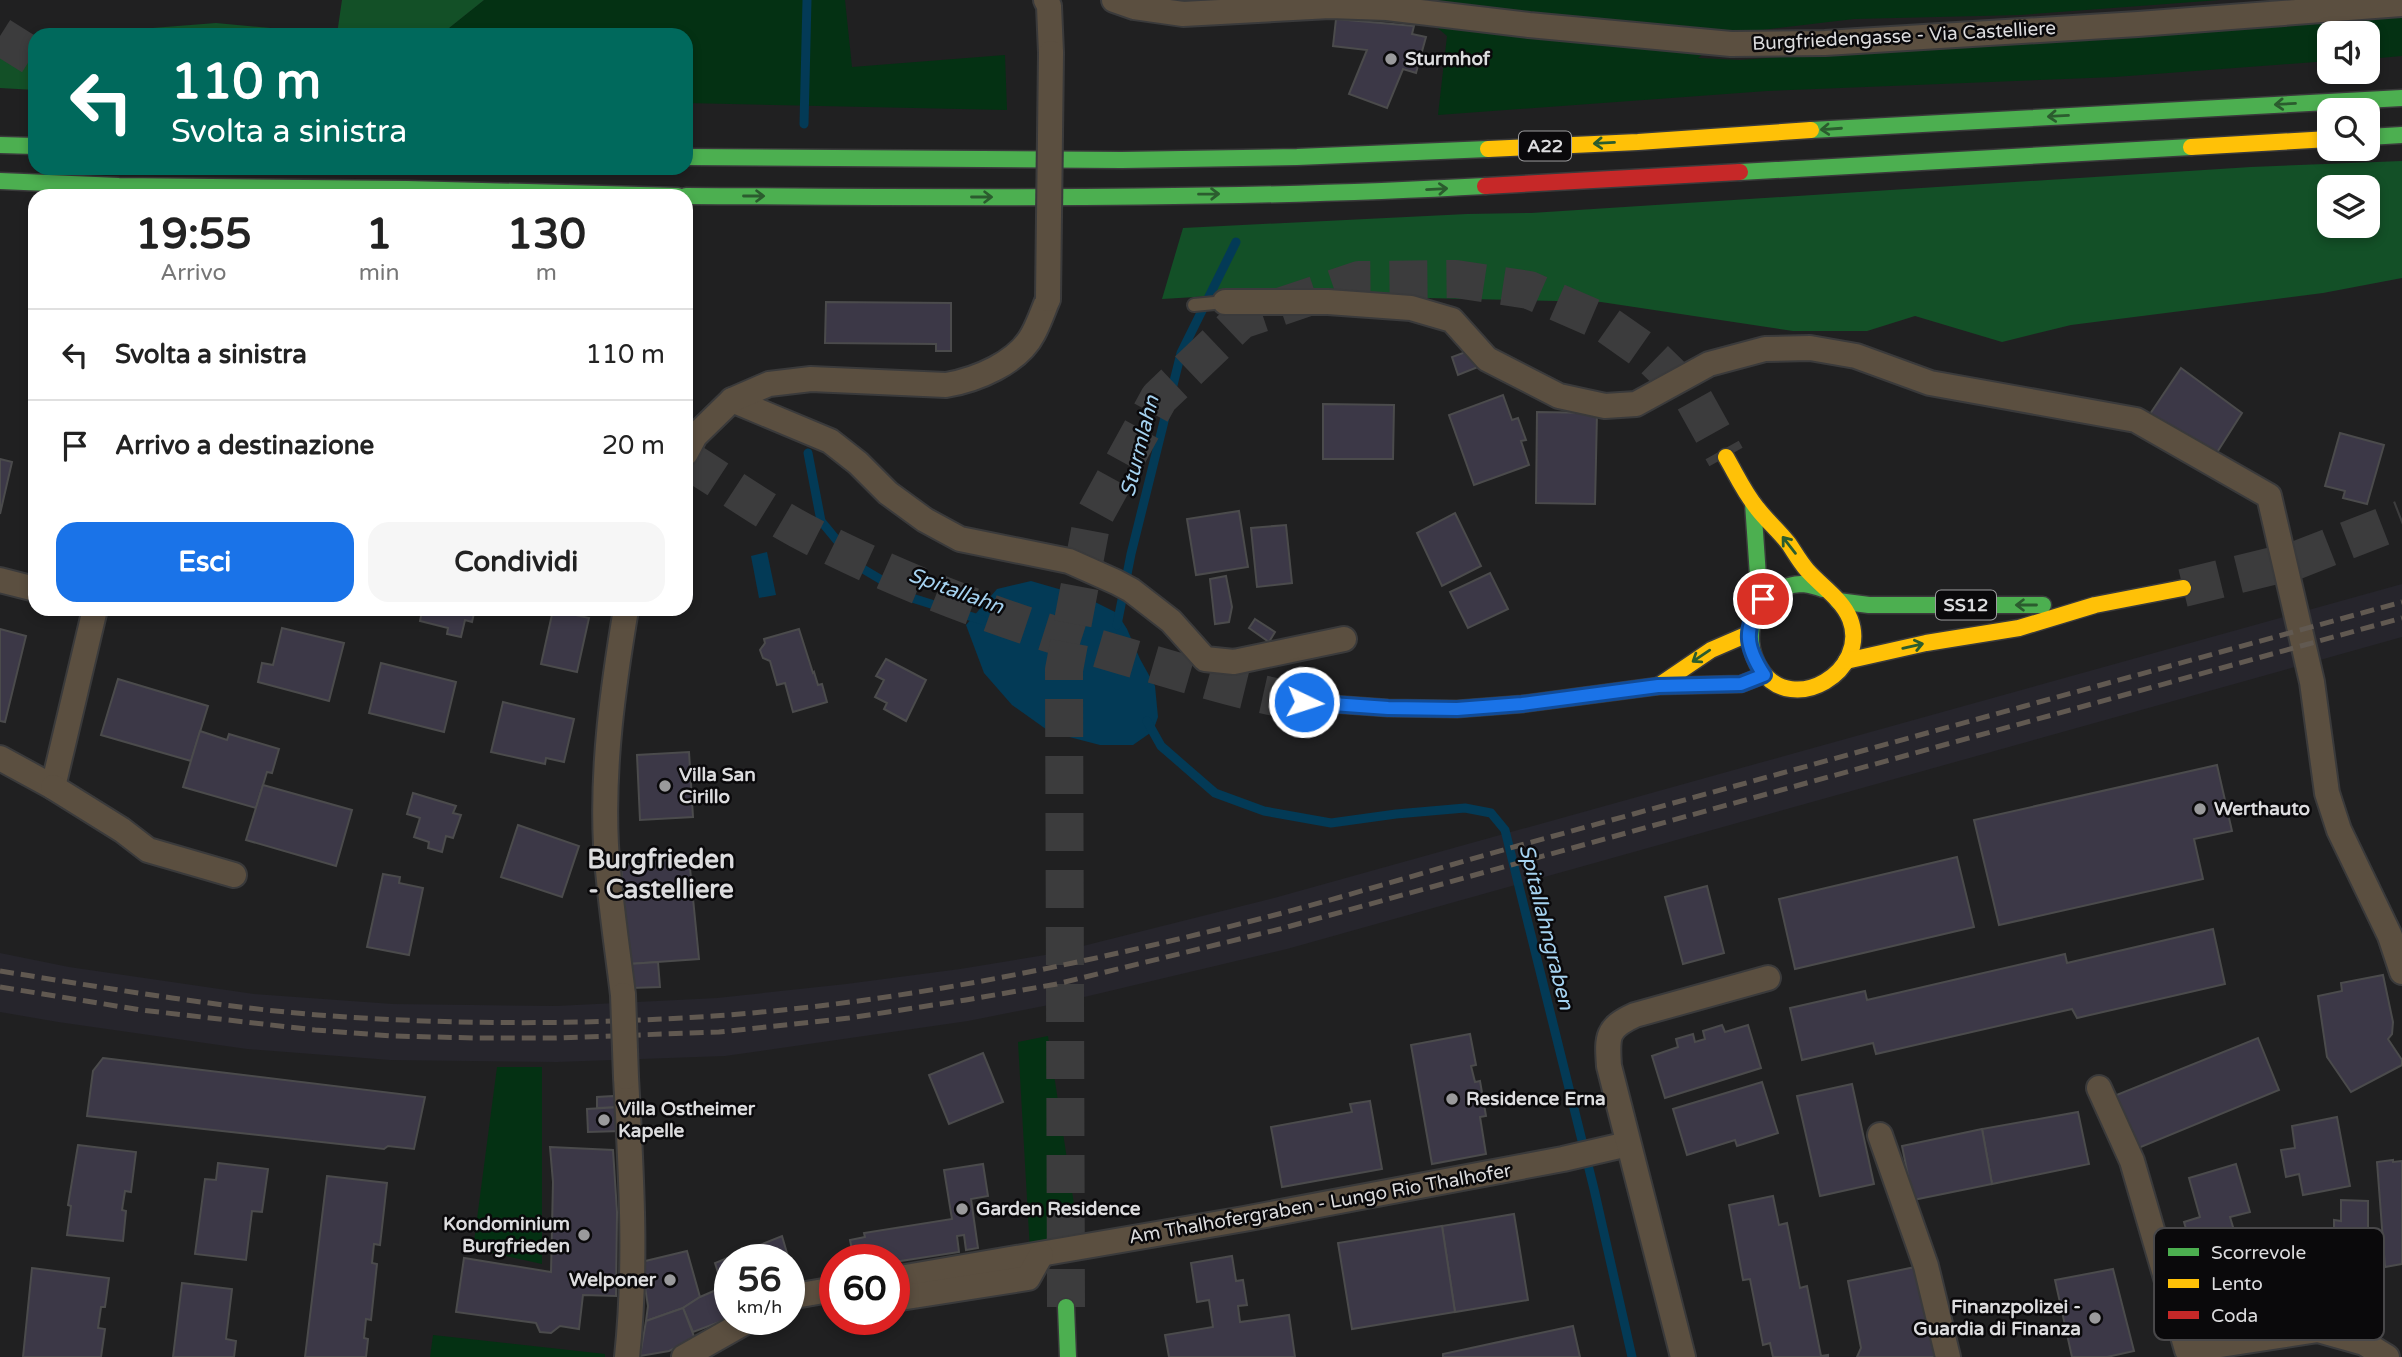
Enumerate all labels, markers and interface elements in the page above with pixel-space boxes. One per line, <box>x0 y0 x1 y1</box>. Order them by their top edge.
street label: Burgfriedengasse - Via Castelliere <box>1752 17 2056 55</box>
map controls <box>2317 21 2380 238</box>
button: sound <box>2317 21 2380 84</box>
place label: Sturmhof <box>1405 48 1491 70</box>
marker: Sturmhof <box>1383 51 1399 67</box>
text: 110 m <box>171 53 321 112</box>
icon: left <box>56 56 147 147</box>
one-way arrow <box>2274 98 2297 111</box>
button: search <box>2317 98 2380 161</box>
one-way arrow <box>2046 110 2069 123</box>
text: Svolta a sinistra <box>171 113 407 151</box>
one-way arrow <box>1820 123 1842 136</box>
road number: A22 <box>1519 132 1571 160</box>
one-way arrow <box>1592 137 1615 150</box>
button: layers <box>2317 175 2380 238</box>
one-way arrow <box>1425 182 1448 195</box>
one-way arrow <box>1197 188 1220 201</box>
one-way arrow <box>742 189 765 203</box>
one-way arrow <box>970 190 993 204</box>
text: 19:55 <box>135 209 252 260</box>
text: 1 <box>366 209 392 260</box>
text: 130 <box>507 209 586 260</box>
text: Arrivo <box>160 259 227 287</box>
text: min <box>359 259 400 287</box>
text: m <box>536 259 557 287</box>
icon: left <box>56 336 94 374</box>
text: Svolta a sinistra <box>115 339 307 370</box>
text: 110 m <box>585 339 665 370</box>
water label: Sturmlahn <box>1115 392 1165 499</box>
icon: arrive <box>56 427 94 465</box>
text: Arrivo a destinazione <box>115 430 374 461</box>
text: 20 m <box>602 430 665 461</box>
button: Esci <box>56 522 354 602</box>
button: Condividi <box>368 522 665 602</box>
one-way arrow <box>1781 536 1796 555</box>
water label: Spitallahn <box>905 562 1008 620</box>
pin <box>1733 569 1793 629</box>
icon: arrive <box>1744 580 1782 618</box>
road number: SS12 <box>1936 590 1996 620</box>
one-way arrow <box>2015 598 2038 612</box>
one-way arrow <box>1901 639 1924 653</box>
one-way arrow <box>1692 649 1711 664</box>
position arrow <box>1267 665 1341 739</box>
place label: Villa San Cirillo <box>679 764 756 808</box>
marker: Villa San Cirillo <box>657 778 673 794</box>
place label: Werthauto <box>2214 798 2310 820</box>
marker: Werthauto <box>2192 801 2208 817</box>
water label: Spitallahngraben <box>1513 842 1579 1014</box>
district label: Burgfrieden - Castelliere <box>587 844 735 905</box>
place label: Residence Erna <box>1466 1088 1606 1110</box>
marker: Residence Erna <box>1444 1091 1460 1107</box>
place label: Villa Ostheimer Kapelle <box>618 1098 756 1143</box>
marker: Villa Ostheimer Kapelle <box>596 1112 612 1128</box>
street label: Am Thalhofergraben - Lungo Rio Thalhofer <box>1127 1159 1514 1249</box>
place label: Garden Residence <box>976 1198 1141 1220</box>
marker: Garden Residence <box>954 1201 970 1217</box>
place label: Kondominium Burgfrieden <box>443 1213 570 1258</box>
marker: Kondominium Burgfrieden <box>576 1227 592 1243</box>
legend <box>2154 1228 2384 1340</box>
text: Scorrevole <box>2211 1242 2306 1264</box>
speed limit sign: 60 <box>819 1244 910 1335</box>
text: 56 <box>738 1259 781 1301</box>
place label: Welponer <box>569 1269 657 1292</box>
marker: Welponer <box>662 1272 678 1288</box>
text: Lento <box>2211 1273 2263 1295</box>
text: km/h <box>737 1296 782 1318</box>
place label: Finanzpolizei - Guardia di Finanza <box>1913 1296 2081 1340</box>
text: Coda <box>2211 1305 2258 1327</box>
marker: Finanzpolizei - Guardia di Finanza <box>2087 1310 2103 1326</box>

